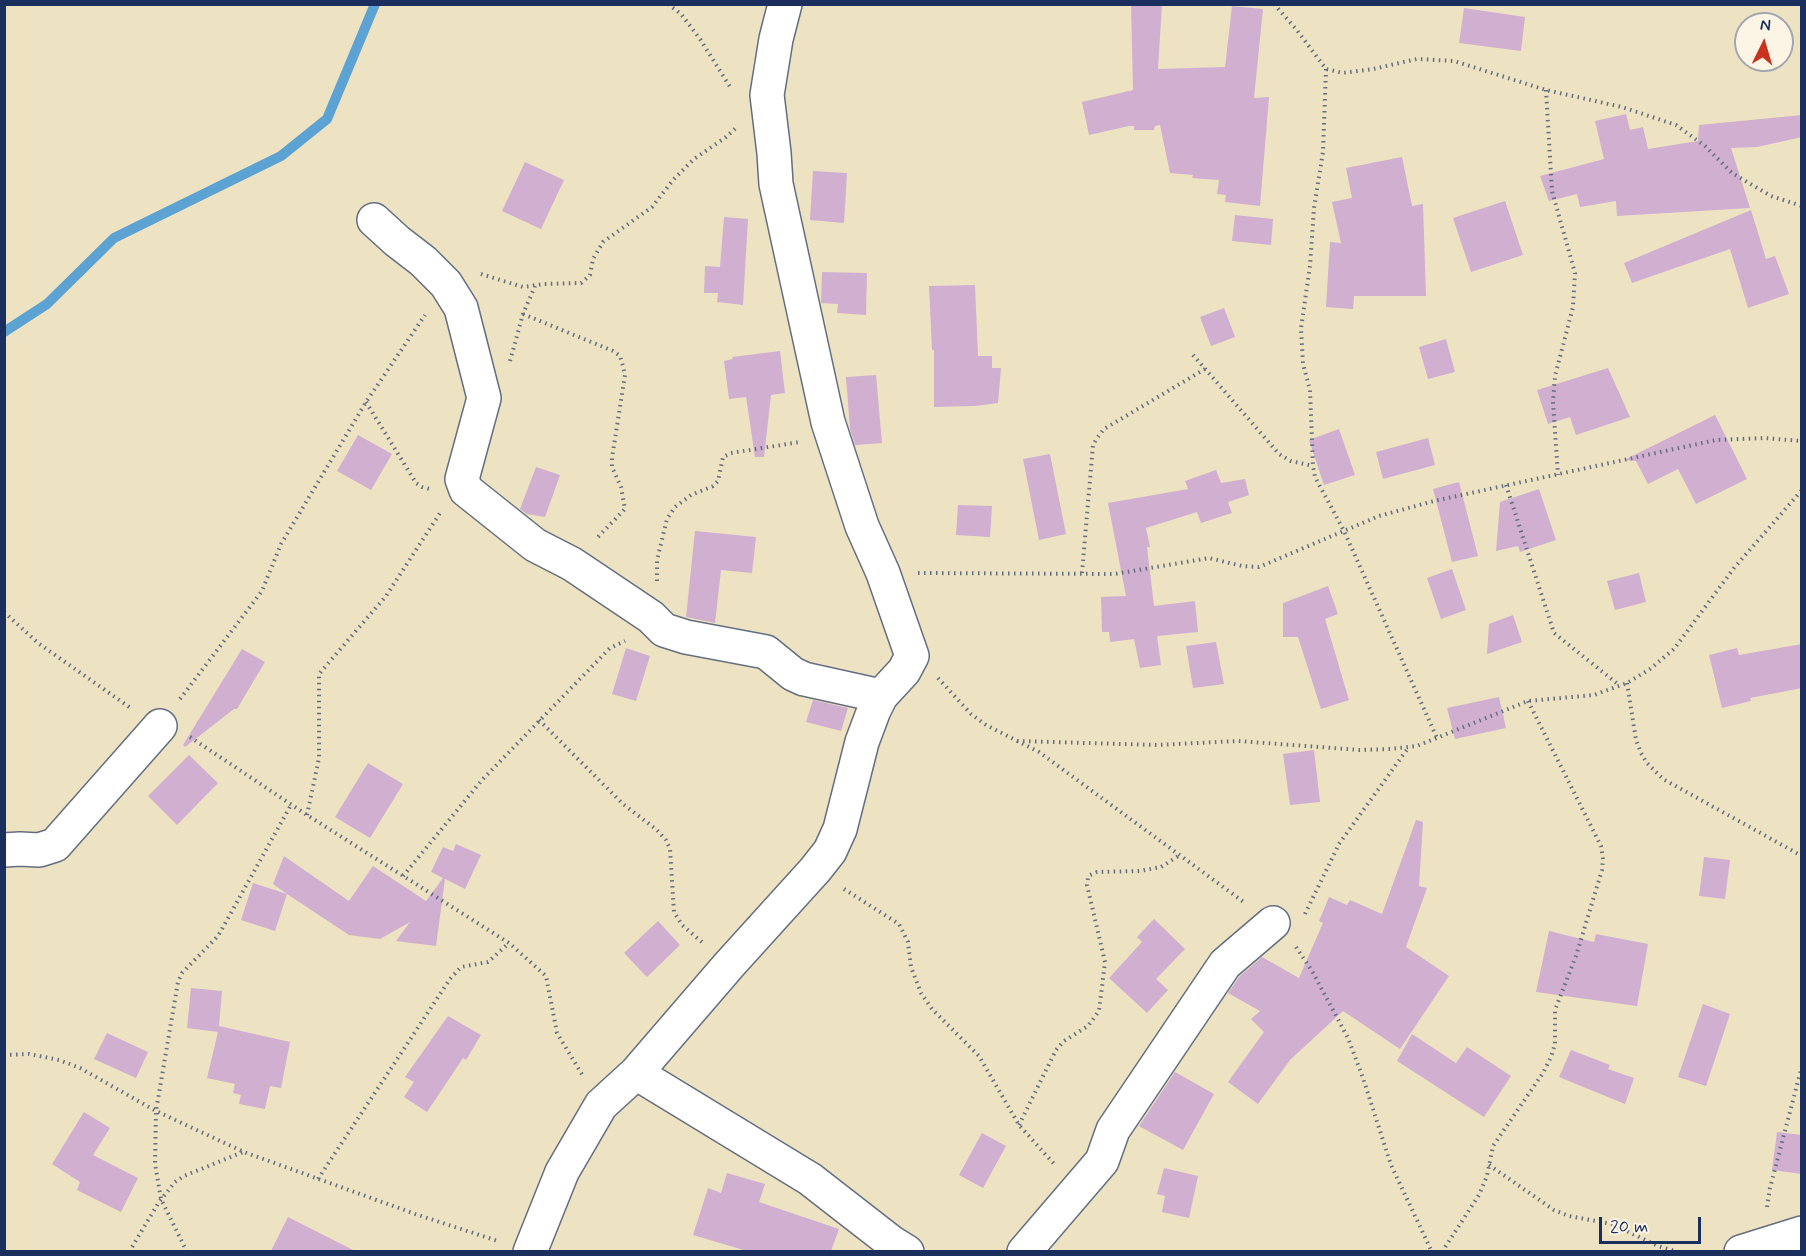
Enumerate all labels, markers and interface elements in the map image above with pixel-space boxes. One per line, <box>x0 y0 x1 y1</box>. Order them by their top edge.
north arrow <box>1734 12 1794 72</box>
text: N <box>1759 15 1772 36</box>
scale bar <box>1602 1205 1704 1243</box>
text: 20 m <box>1610 1215 1648 1239</box>

